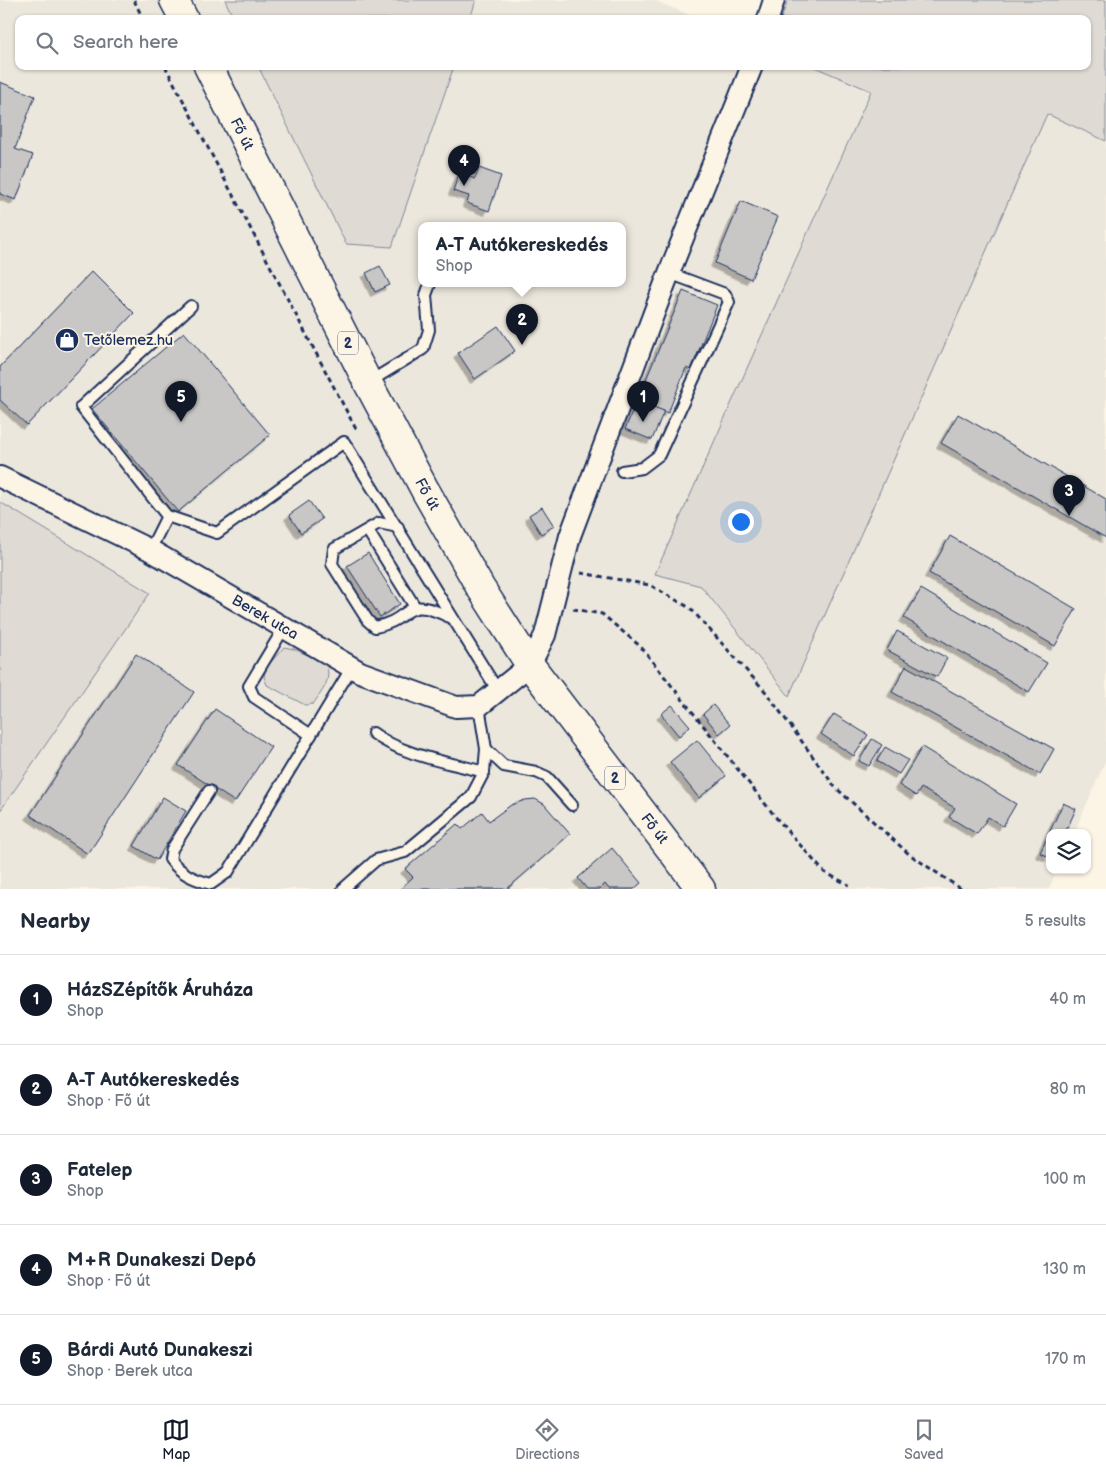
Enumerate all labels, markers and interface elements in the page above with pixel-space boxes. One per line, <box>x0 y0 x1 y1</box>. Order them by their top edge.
search box <box>15 15 1091 70</box>
icon: search <box>33 29 61 57</box>
text: Search here <box>73 31 178 54</box>
street label: Fő út <box>226 115 258 154</box>
pin: 4 <box>448 145 480 186</box>
popup <box>418 222 626 287</box>
text: A-T Autókereskedés <box>436 234 608 257</box>
text: Shop <box>436 257 473 276</box>
pin: 2 <box>506 304 538 345</box>
shop icon: Tetőlemez.hu <box>54 327 80 353</box>
place label: Tetőlemez.hu <box>84 331 173 350</box>
road number: 2 <box>338 332 358 354</box>
pin: 5 <box>165 381 197 422</box>
pin: 1 <box>627 381 659 422</box>
street label: Fő út <box>410 475 444 514</box>
pin: 3 <box>1053 475 1085 516</box>
your location <box>728 509 754 535</box>
street label: Berek utca <box>228 591 302 644</box>
road number: 2 <box>605 766 625 790</box>
street label: Fő út <box>637 809 672 848</box>
map controls <box>1046 829 1091 874</box>
button: layers <box>1046 829 1091 874</box>
text: Nearby <box>20 909 90 934</box>
text: 5 results <box>1024 912 1086 931</box>
text: HázSZépítők Áruháza <box>67 979 253 1002</box>
text: 1 <box>33 990 39 1009</box>
text: 40 m <box>1049 990 1086 1009</box>
text: Shop <box>67 1002 104 1021</box>
text: A-T Autókereskedés <box>67 1069 239 1092</box>
text: 2 <box>31 1080 41 1099</box>
text: 80 m <box>1050 1080 1086 1099</box>
text: Shop · Fő út <box>67 1092 150 1111</box>
text: Fatelep <box>67 1159 132 1182</box>
text: 3 <box>31 1170 41 1189</box>
text: 100 m <box>1043 1170 1086 1189</box>
text: Shop <box>67 1182 104 1201</box>
text: M+R Dunakeszi Depó <box>67 1249 256 1272</box>
text: 4 <box>31 1260 41 1279</box>
text: 130 m <box>1043 1260 1086 1279</box>
text: Shop · Fő út <box>67 1272 150 1291</box>
text: Bárdi Autó Dunakeszi <box>67 1339 253 1362</box>
text: 5 <box>31 1350 41 1369</box>
text: 170 m <box>1045 1350 1086 1369</box>
text: Shop · Berek utca <box>67 1362 193 1381</box>
tab: Map <box>162 1416 191 1463</box>
tab: Directions <box>515 1416 580 1463</box>
tab: Saved <box>904 1416 944 1463</box>

